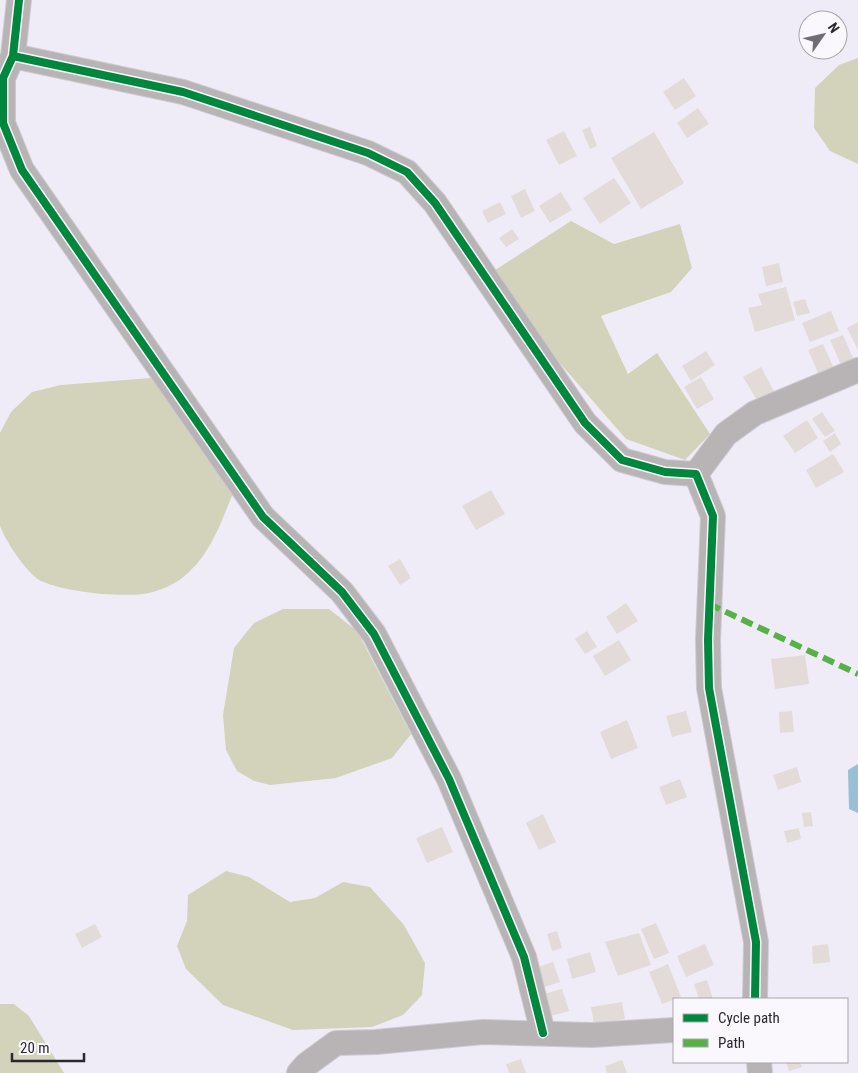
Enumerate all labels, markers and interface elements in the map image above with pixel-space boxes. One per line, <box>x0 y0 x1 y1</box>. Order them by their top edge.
north arrow <box>798 10 848 60</box>
text: N <box>825 20 843 36</box>
legend <box>673 998 848 1063</box>
text: Cycle path <box>718 1009 780 1027</box>
scale bar <box>12 1030 85 1062</box>
text: Path <box>718 1034 745 1052</box>
text: 20 m <box>20 1039 50 1057</box>

